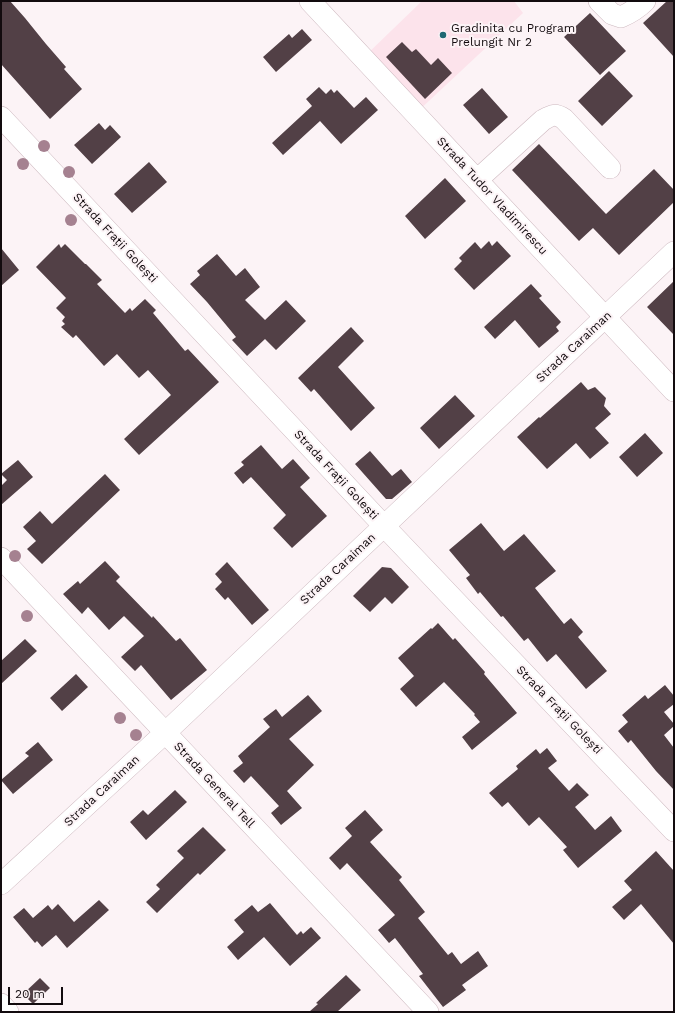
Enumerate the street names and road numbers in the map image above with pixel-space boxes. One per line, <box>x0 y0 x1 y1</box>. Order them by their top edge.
street label: Strada Tudor Vladimirescu <box>434 134 550 258</box>
street label: Strada Frații Golești <box>70 190 160 286</box>
street label: Strada Caraiman <box>533 308 615 386</box>
street label: Strada Frații Golești <box>291 427 381 523</box>
street label: Strada Caraiman <box>297 530 379 608</box>
street label: Strada Frații Golești <box>513 663 605 757</box>
street label: Strada General Tell <box>171 739 257 831</box>
street label: Strada Caraiman <box>61 752 143 830</box>

